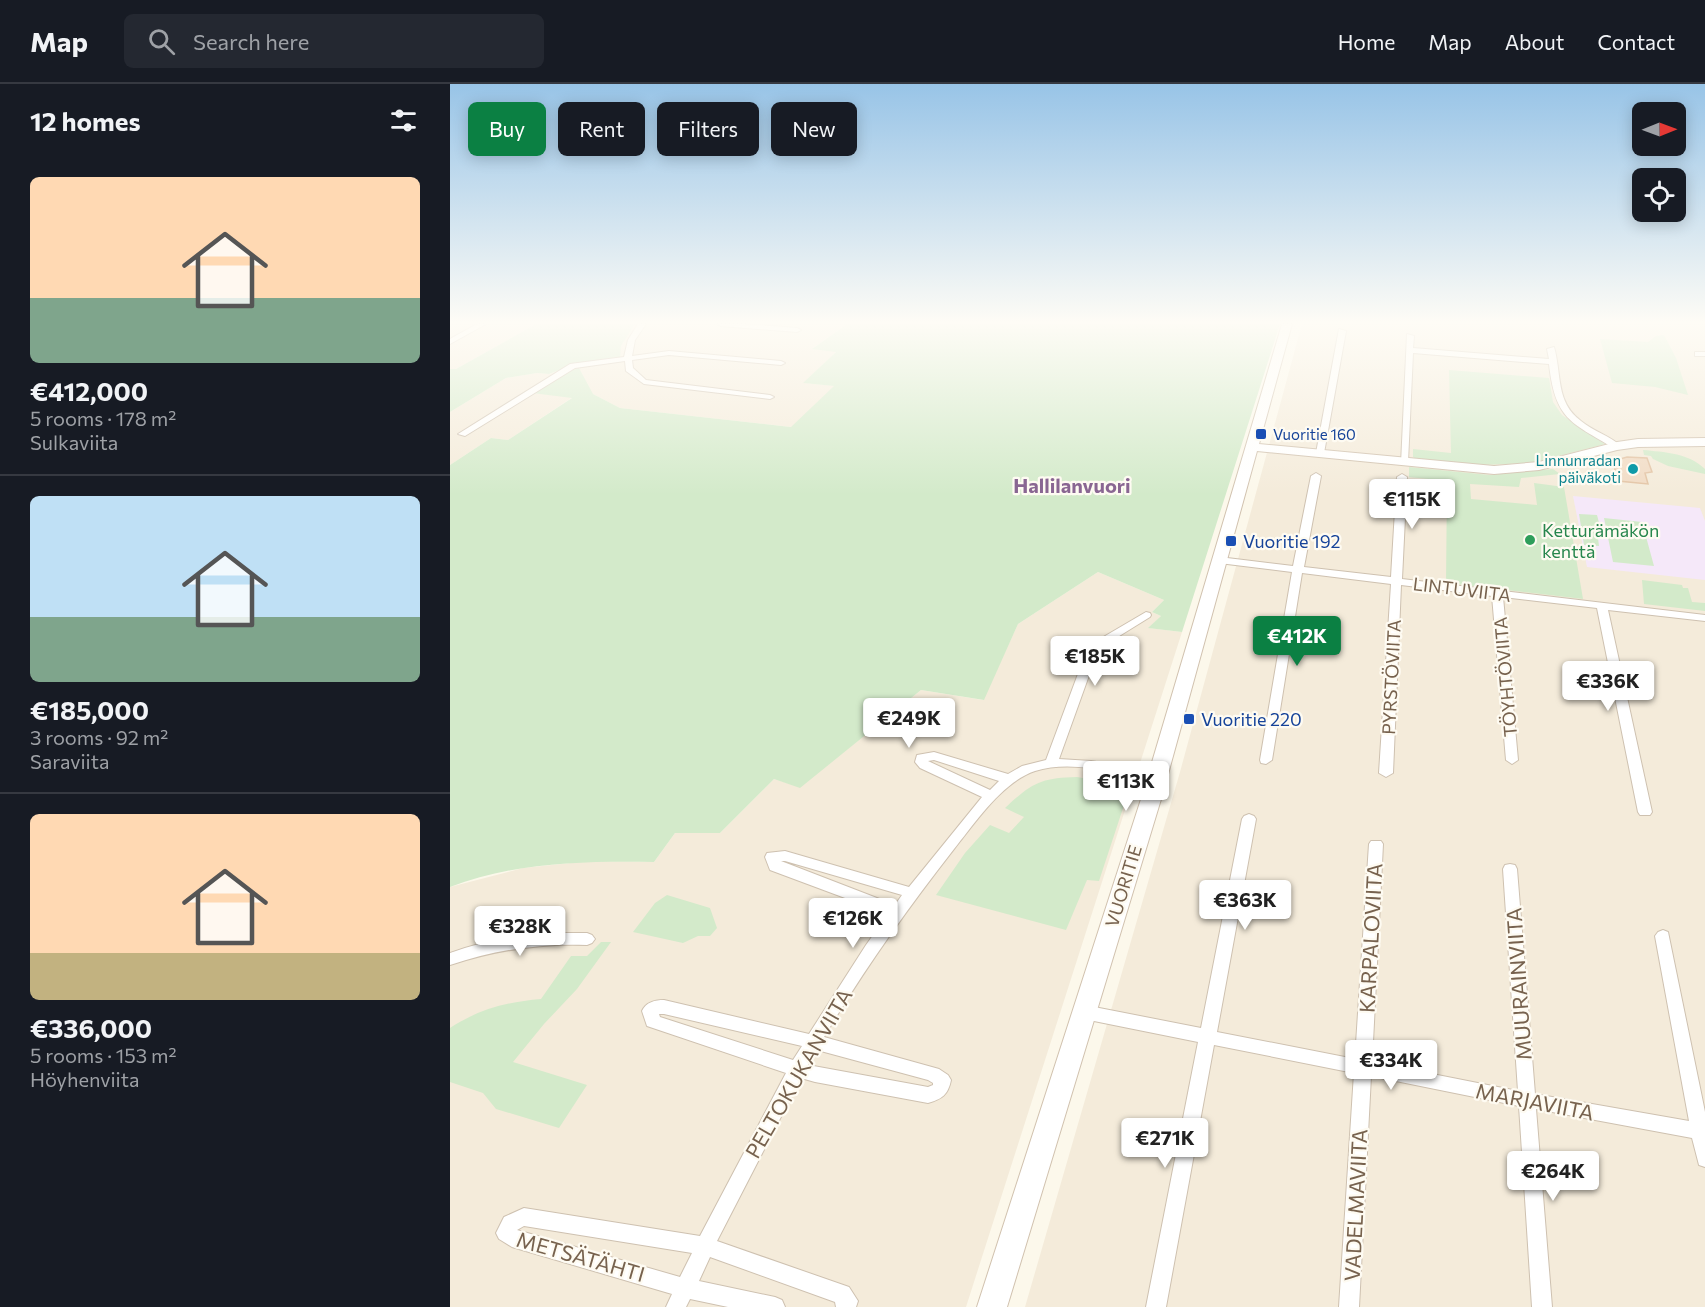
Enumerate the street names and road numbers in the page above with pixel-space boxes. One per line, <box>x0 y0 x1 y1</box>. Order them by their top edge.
street label: LINTUVIITA <box>1412 572 1512 606</box>
street label: TÖYHTÖVIITA <box>1489 616 1521 738</box>
street label: PYRSTÖVIITA <box>1377 619 1405 735</box>
street label: VUORITIE <box>1100 842 1146 930</box>
street label: KARPALOVIITA <box>1354 863 1386 1013</box>
street label: MUURAINVIITA <box>1500 907 1536 1061</box>
street label: PELTOKUKANVIITA <box>739 984 857 1162</box>
street label: MARJAVIITA <box>1474 1077 1596 1125</box>
street label: VADELMAVIITA <box>1339 1128 1371 1282</box>
street label: METSÄTÄHTI <box>514 1226 648 1286</box>

